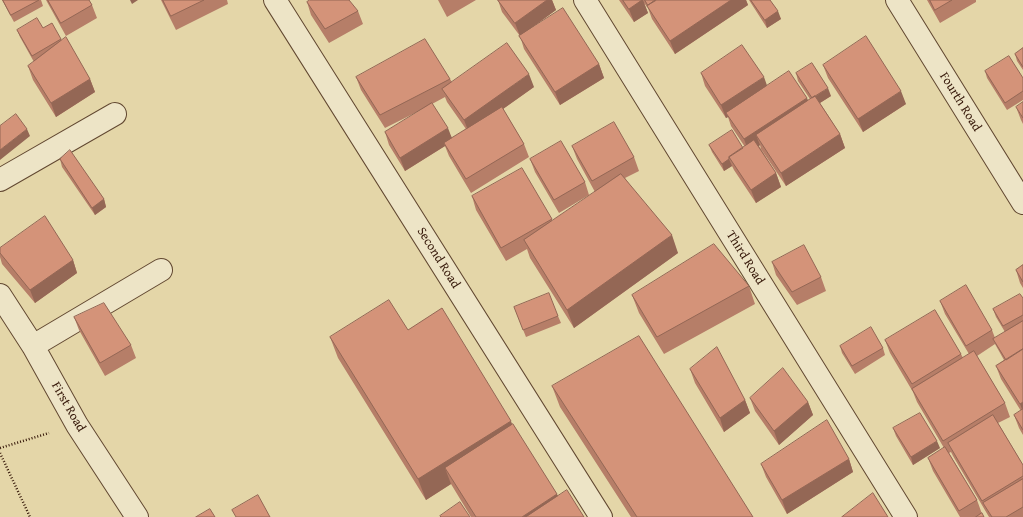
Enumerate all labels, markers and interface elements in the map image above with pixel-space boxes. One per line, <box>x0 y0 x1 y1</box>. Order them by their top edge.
street label: Fourth Road <box>936 70 984 134</box>
street label: Second Road <box>413 225 463 291</box>
street label: Third Road <box>722 228 768 288</box>
street label: First Road <box>47 379 89 435</box>

